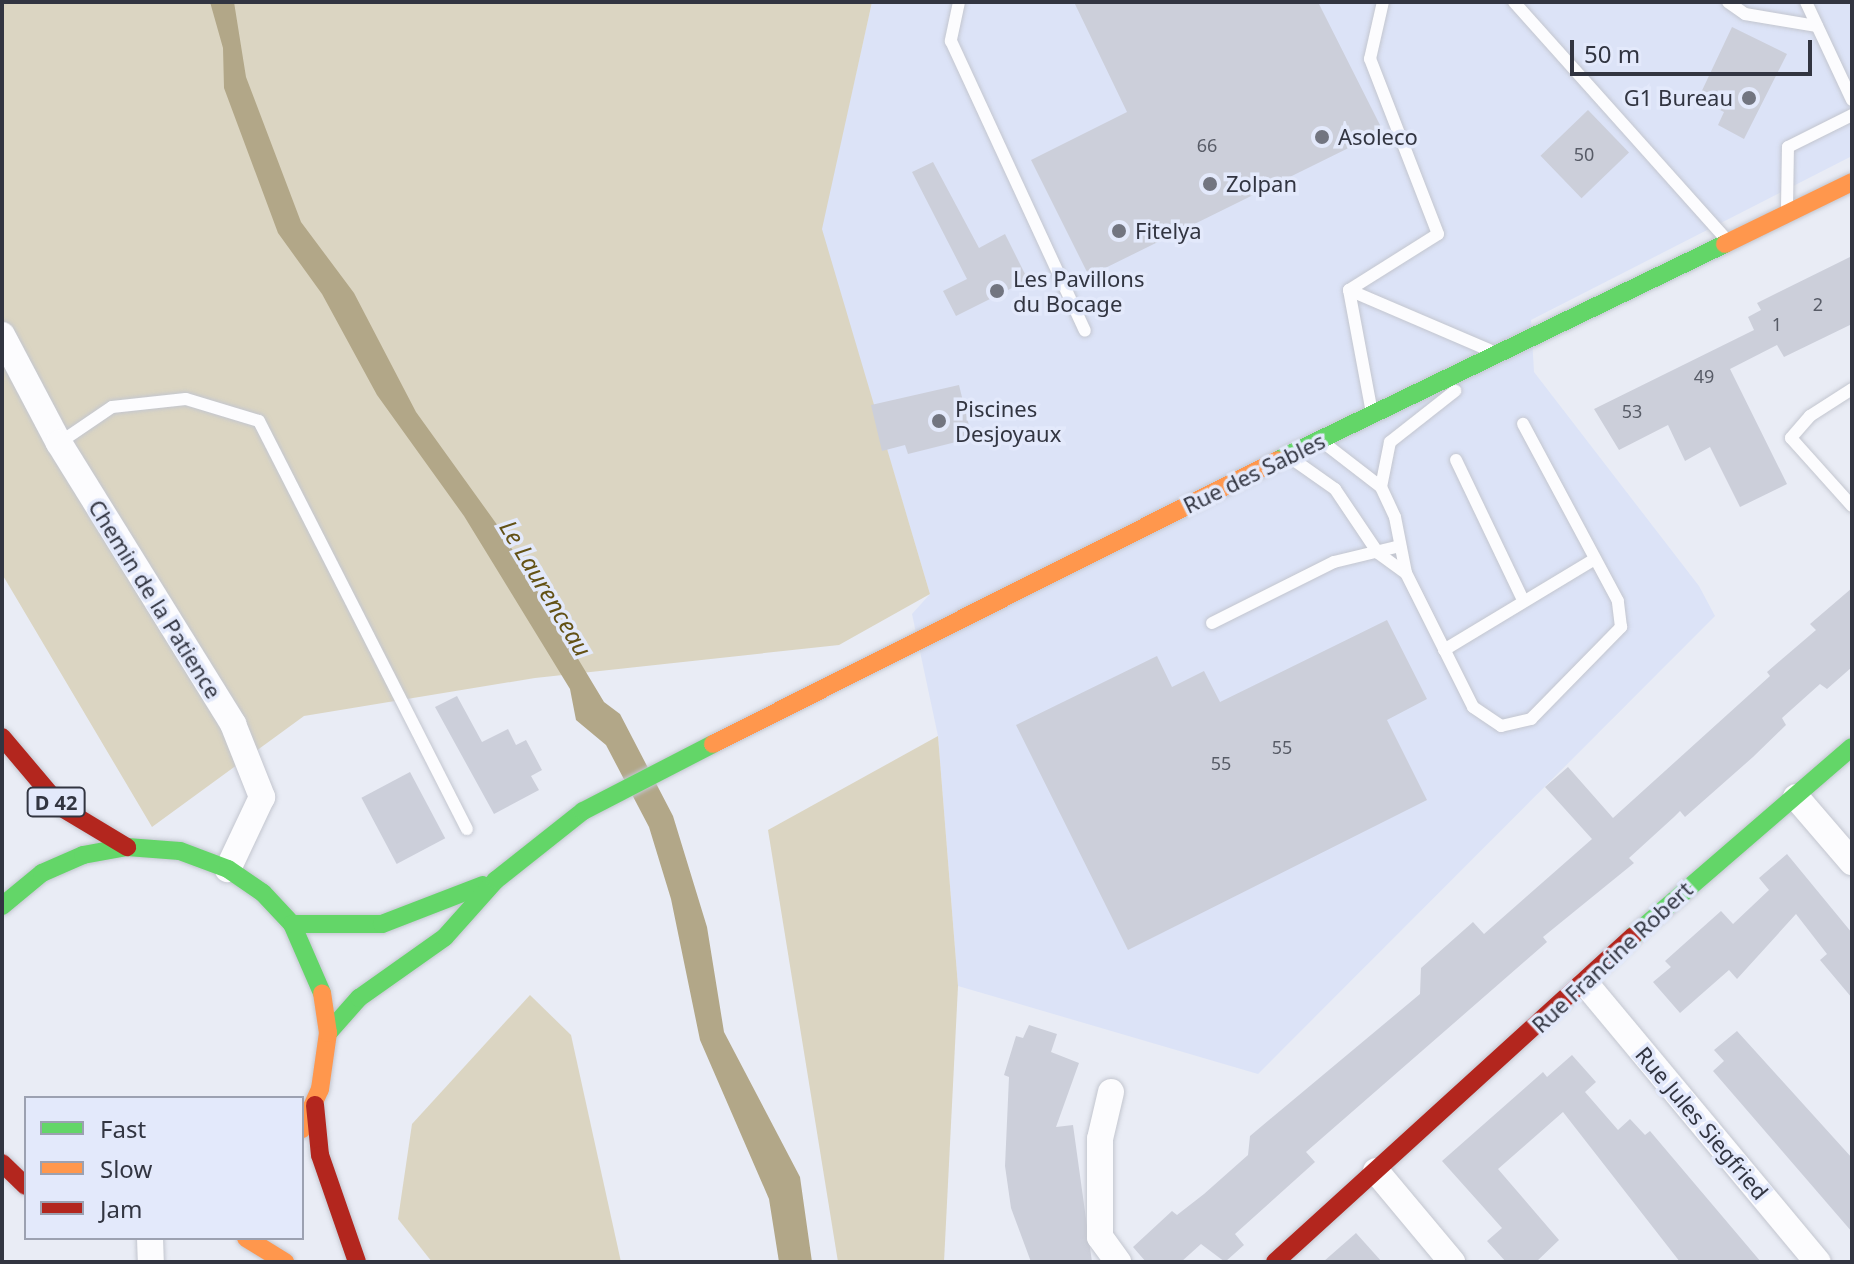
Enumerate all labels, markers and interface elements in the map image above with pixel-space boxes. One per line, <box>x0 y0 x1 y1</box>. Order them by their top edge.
scale bar <box>1574 24 1816 74</box>
text: 50 m <box>1584 37 1640 70</box>
place label: G1 Bureau <box>1624 85 1733 111</box>
marker: G1 Bureau <box>1740 89 1758 107</box>
place label: Asoleco <box>1338 124 1418 150</box>
marker: Asoleco <box>1313 128 1331 146</box>
house number: 66 <box>1197 134 1217 156</box>
house number: 50 <box>1574 143 1594 165</box>
place label: Zolpan <box>1226 171 1297 197</box>
marker: Zolpan <box>1201 175 1219 193</box>
place label: Fitelya <box>1135 218 1202 244</box>
marker: Fitelya <box>1110 222 1128 240</box>
place label: Les Pavillons du Bocage <box>1013 265 1144 316</box>
marker: Les Pavillons du Bocage <box>988 282 1006 300</box>
house number: 2 <box>1813 293 1823 315</box>
house number: 1 <box>1772 313 1782 335</box>
house number: 49 <box>1694 365 1714 387</box>
place label: Piscines Desjoyaux <box>955 395 1061 446</box>
house number: 53 <box>1622 400 1642 422</box>
marker: Piscines Desjoyaux <box>930 412 948 430</box>
street label: Rue des Sables <box>1179 427 1329 519</box>
street label: Chemin de la Patience <box>83 495 227 703</box>
water label: Le Laurenceau <box>494 515 598 661</box>
house number: 55 <box>1272 736 1292 758</box>
house number: 55 <box>1211 752 1231 774</box>
road number: D 42 <box>26 786 86 818</box>
street label: Rue Francine Robert <box>1526 876 1698 1038</box>
street label: Rue Jules Siegfried <box>1630 1041 1774 1205</box>
legend <box>24 1096 304 1240</box>
text: Fast <box>100 1112 146 1145</box>
text: Slow <box>100 1152 152 1185</box>
text: Jam <box>100 1192 142 1225</box>

